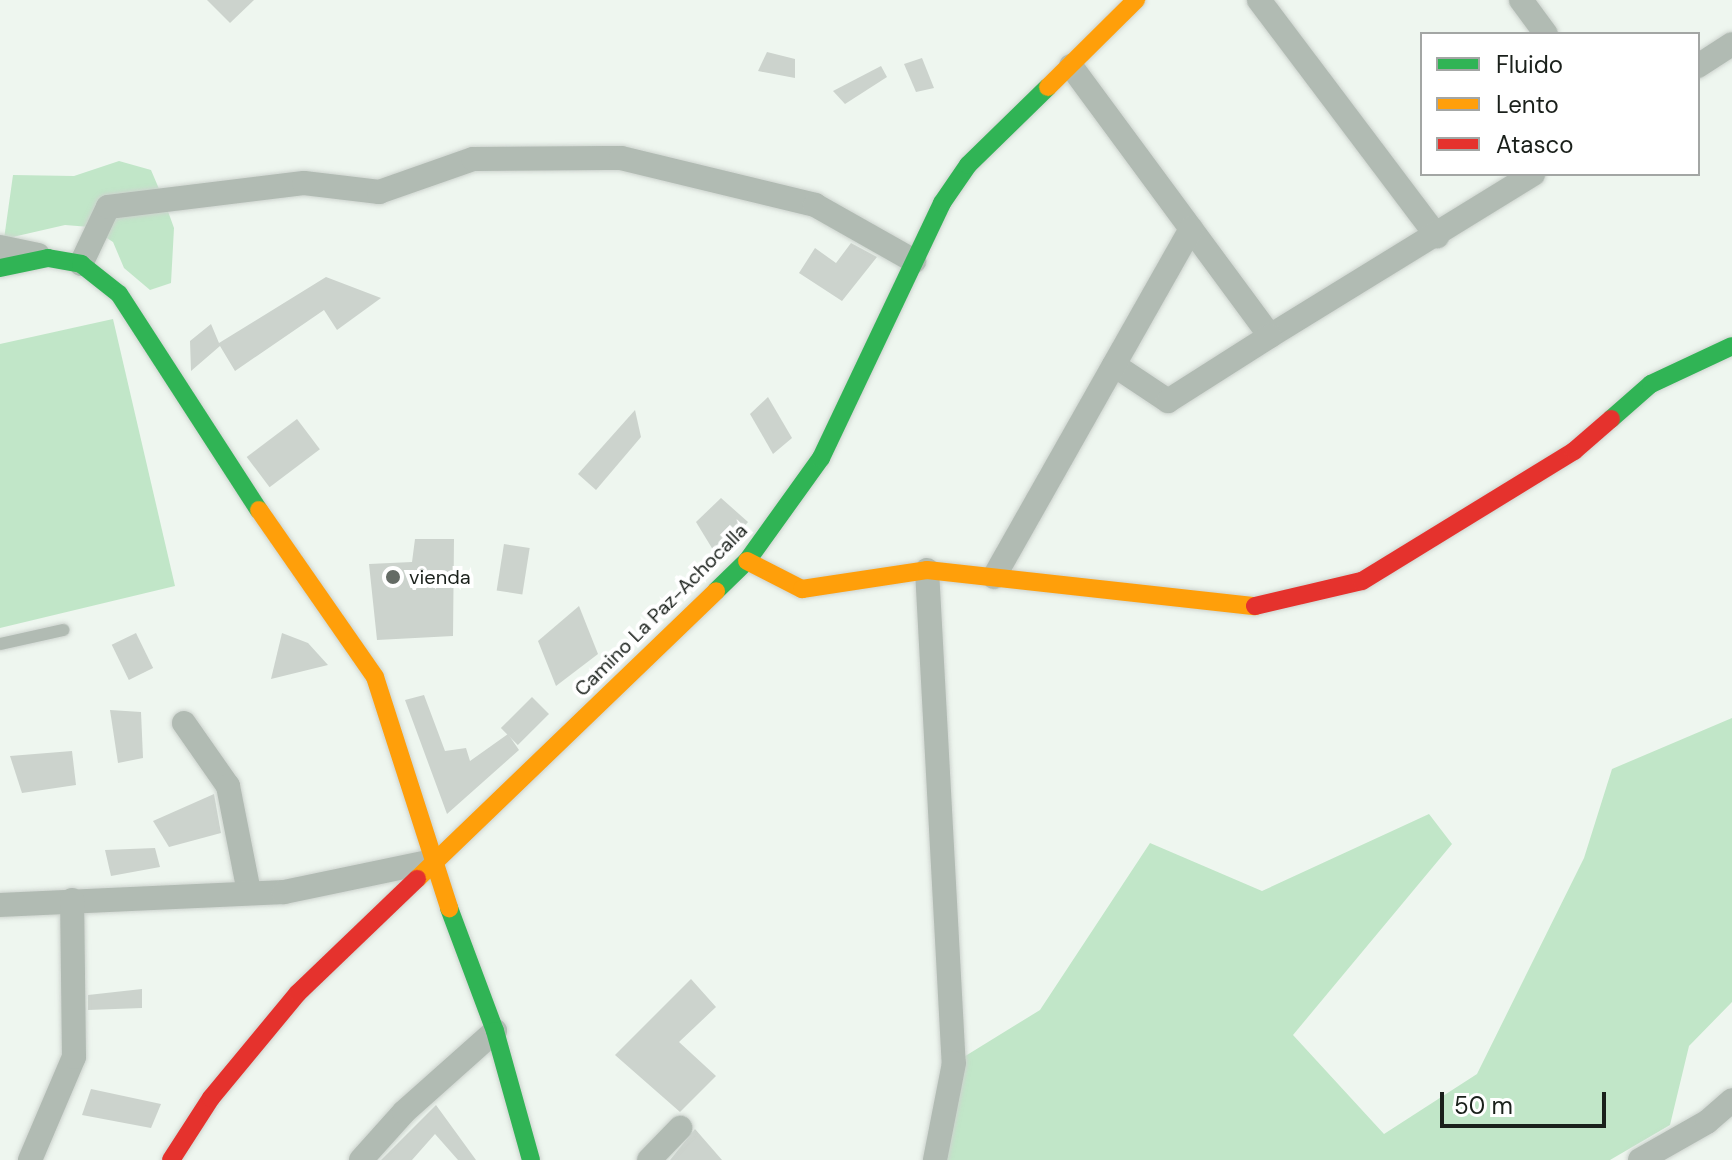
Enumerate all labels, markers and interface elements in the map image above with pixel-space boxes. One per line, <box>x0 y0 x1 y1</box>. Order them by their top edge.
legend <box>1420 32 1700 176</box>
text: Fluido <box>1496 49 1563 80</box>
text: Lento <box>1496 89 1559 120</box>
text: Atasco <box>1496 129 1573 160</box>
street label: Camino La Paz-Achocalla <box>570 519 752 701</box>
place label: vienda <box>409 565 471 589</box>
marker: vienda <box>384 568 402 586</box>
scale bar <box>1444 1076 1610 1126</box>
text: 50 m <box>1454 1090 1513 1121</box>

